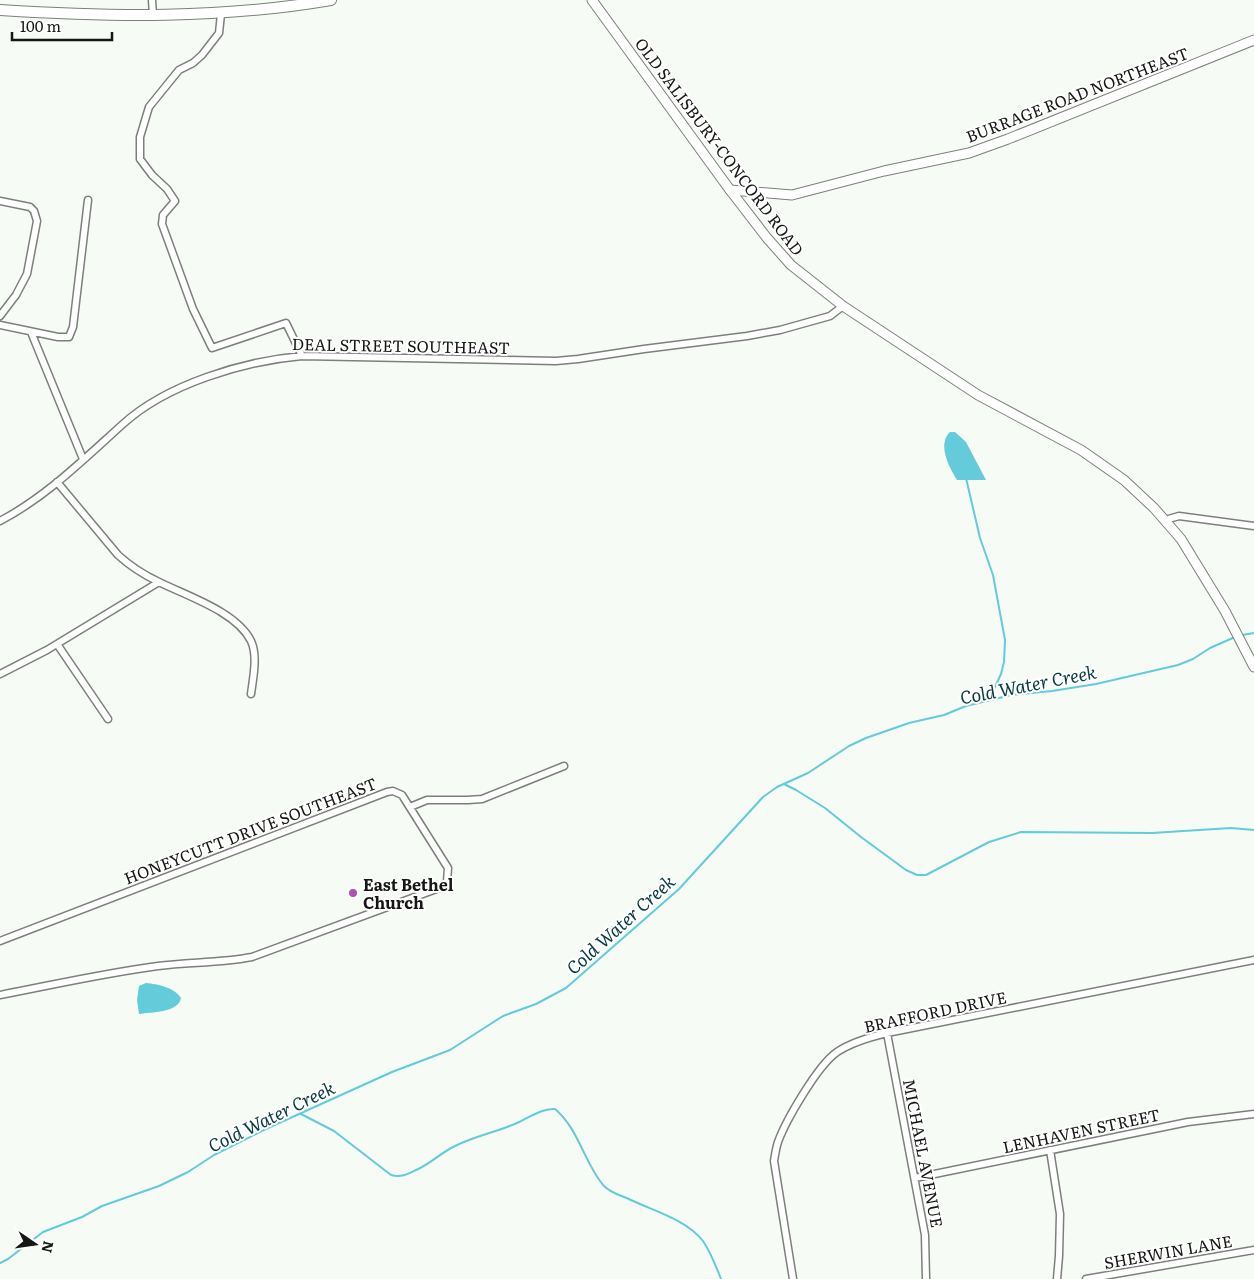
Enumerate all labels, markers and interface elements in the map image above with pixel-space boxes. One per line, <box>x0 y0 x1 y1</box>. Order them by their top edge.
scale bar <box>12 10 112 42</box>
text: 100 m <box>20 14 61 37</box>
street label: OLD SALISBURY-CONCORD ROAD <box>630 32 810 260</box>
street label: BURRAGE ROAD NORTHEAST <box>962 40 1192 148</box>
street label: DEAL STREET SOUTHEAST <box>292 331 510 359</box>
water label: Cold Water Creek <box>958 658 1099 710</box>
street label: HONEYCUTT DRIVE SOUTHEAST <box>120 771 380 889</box>
water label: Cold Water Creek <box>560 868 681 980</box>
place label: East Bethel Church <box>363 872 454 914</box>
marker: East Bethel Church <box>347 887 359 899</box>
street label: BRAFFORD DRIVE <box>862 984 1008 1038</box>
water label: Cold Water Creek <box>203 1074 339 1158</box>
street label: MICHAEL AVENUE <box>898 1077 950 1229</box>
street label: LENHAVEN STREET <box>1000 1102 1162 1158</box>
north arrow <box>10 1219 60 1269</box>
street label: SHERWIN LANE <box>1102 1228 1234 1274</box>
text: N <box>38 1239 60 1255</box>

